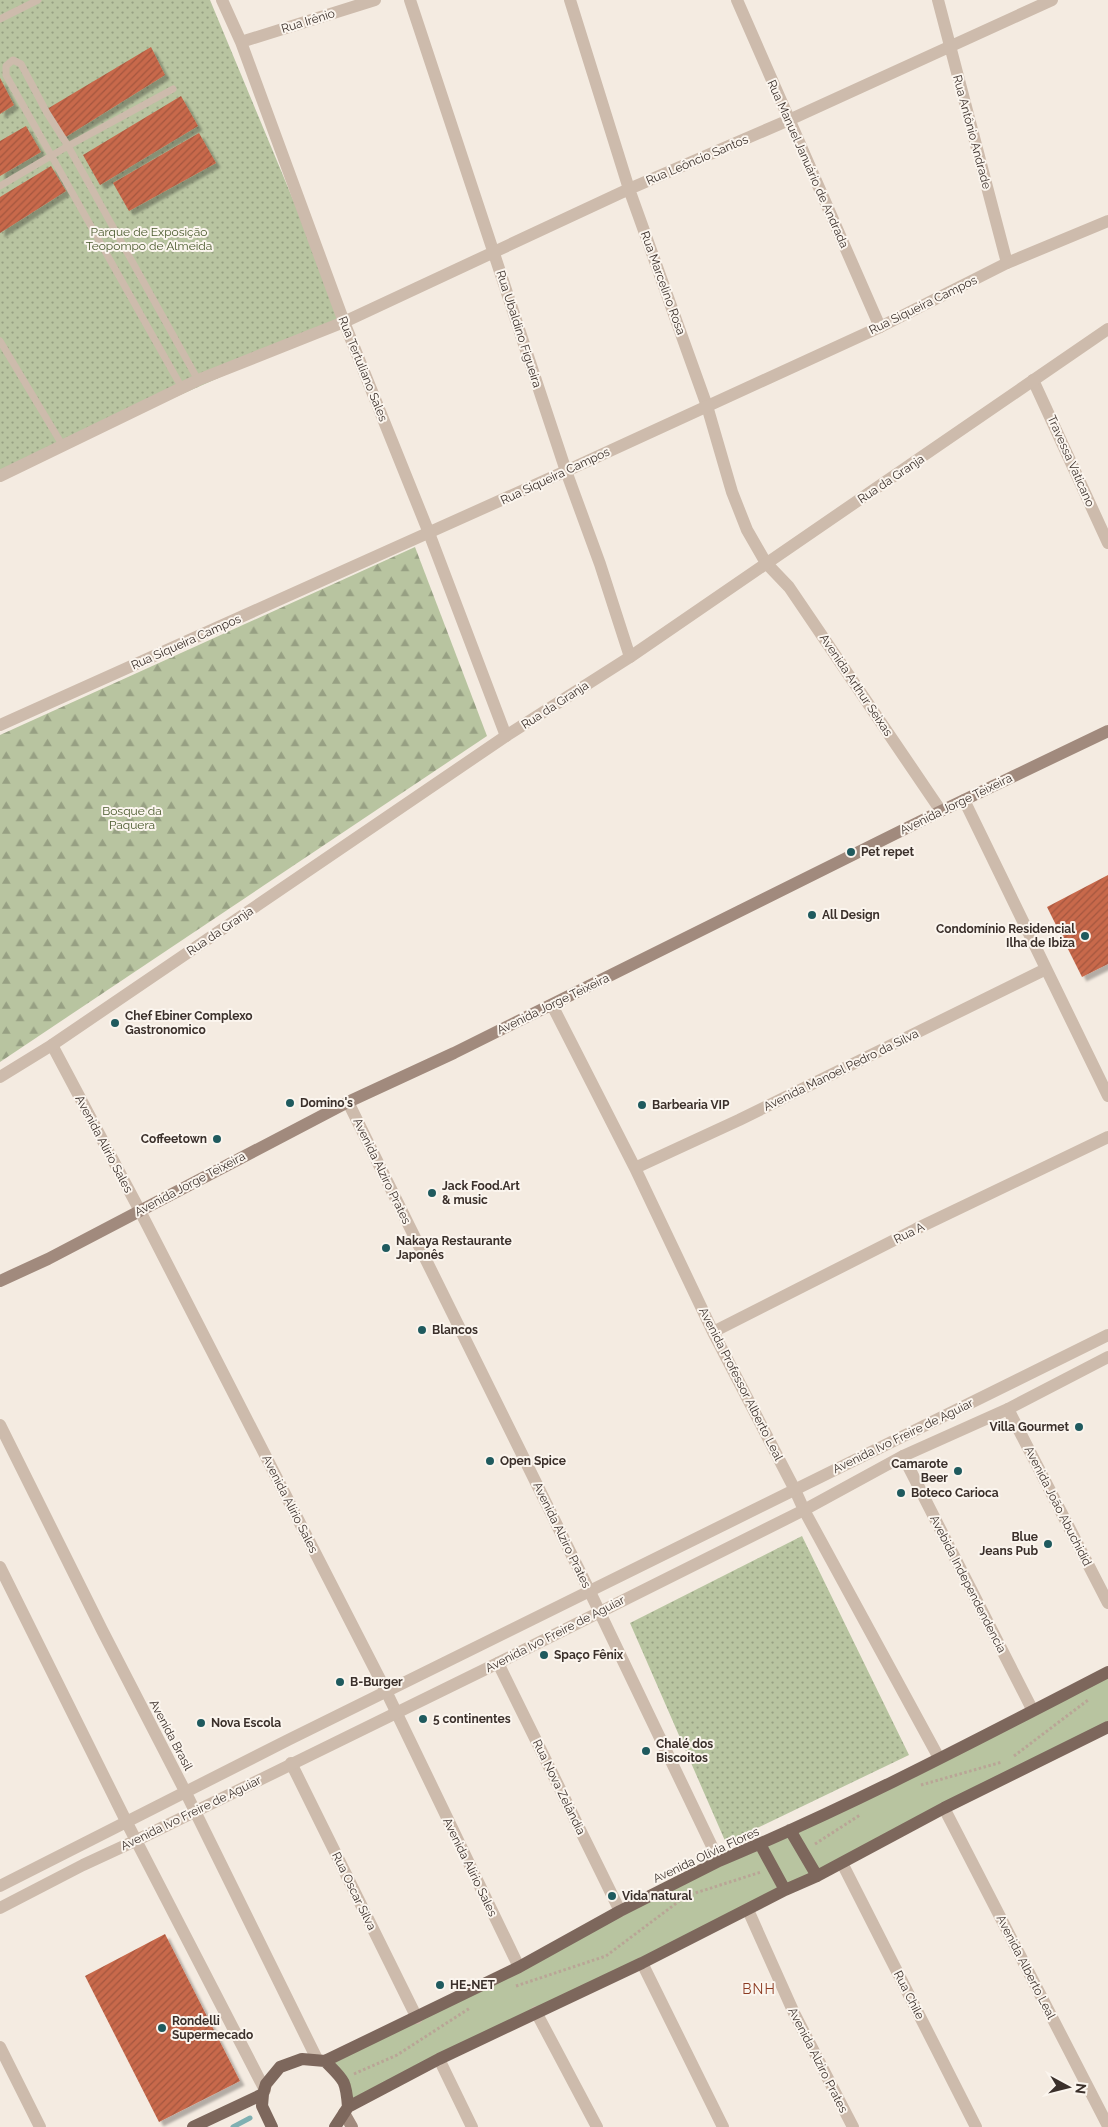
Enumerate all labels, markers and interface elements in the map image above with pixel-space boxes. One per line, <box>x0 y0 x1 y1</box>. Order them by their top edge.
street label: Rua Irênio <box>280 6 336 36</box>
street label: Rua Antônio Andrade <box>950 73 994 191</box>
street label: Rua Manuel Januário de Andrada <box>764 78 852 250</box>
street label: Rua Leôncio Santos <box>644 132 750 188</box>
park label: Parque de Exposição Teopompo de Almeida <box>86 225 212 253</box>
street label: Rua Marcelino Rosa <box>638 229 688 337</box>
street label: Rua Ubaldino Figueira <box>493 269 545 389</box>
street label: Rua Siqueira Campos <box>867 273 979 337</box>
street label: Rua Tertuliano Sales <box>336 314 391 424</box>
street label: Travessa Vaticano <box>1045 413 1097 509</box>
street label: Rua Siqueira Campos <box>498 445 612 507</box>
street label: Rua da Granja <box>855 452 927 506</box>
street label: Rua Siqueira Campos <box>129 611 243 672</box>
street label: Avenida Arthur Seixas <box>817 631 895 739</box>
street label: Rua da Granja <box>519 678 591 732</box>
street label: Avenida Jorge Teixeira <box>898 771 1014 837</box>
park label: Bosque da Paquera <box>102 804 162 832</box>
place label: Pet repet <box>861 845 914 859</box>
marker: Pet repet <box>845 846 857 858</box>
street label: Rua da Granja <box>184 904 256 958</box>
place label: All Design <box>822 908 880 922</box>
marker: All Design <box>806 909 818 921</box>
place label: Condomínio Residencial Ilha de Ibiza <box>936 922 1075 950</box>
marker: Condomínio Residencial Ilha de Ibiza <box>1079 930 1091 942</box>
street label: Avenida Jorge Teixeira <box>495 971 611 1037</box>
place label: Chef Ebiner Complexo Gastronomico <box>125 1009 253 1037</box>
marker: Chef Ebiner Complexo Gastronomico <box>109 1017 121 1029</box>
street label: Avenida Manoel Pedro da Silva <box>761 1026 921 1114</box>
street label: Avenida Alírio Sales <box>72 1093 136 1195</box>
place label: Domino's <box>300 1096 353 1110</box>
marker: Domino's <box>284 1097 296 1109</box>
place label: Barbearia VIP <box>652 1098 730 1112</box>
marker: Barbearia VIP <box>636 1099 648 1111</box>
street label: Avenida Alziro Prates <box>350 1116 414 1226</box>
place label: Coffeetown <box>141 1132 207 1146</box>
marker: Coffeetown <box>211 1133 223 1145</box>
street label: Avenida Jorge Teixeira <box>132 1149 248 1219</box>
place label: Jack Food.Art & music <box>442 1179 520 1207</box>
marker: Jack Food.Art & music <box>426 1187 438 1199</box>
street label: Rua A <box>891 1220 927 1246</box>
place label: Nakaya Restaurante Japonês <box>396 1234 512 1262</box>
marker: Nakaya Restaurante Japonês <box>380 1242 392 1254</box>
street label: Avenida Professor Alberto Leal <box>696 1305 786 1464</box>
place label: Blancos <box>432 1323 478 1337</box>
marker: Blancos <box>416 1324 428 1336</box>
street label: Avenida Ivo Freire de Aguiar <box>831 1396 976 1476</box>
place label: Villa Gourmet <box>990 1420 1069 1434</box>
marker: Villa Gourmet <box>1073 1421 1085 1433</box>
street label: Avenida João Abuchidid <box>1022 1444 1094 1568</box>
street label: Avenida Alírio Sales <box>259 1453 321 1556</box>
place label: Open Spice <box>500 1454 566 1468</box>
marker: Open Spice <box>484 1455 496 1467</box>
place label: Camarote Beer <box>891 1457 948 1485</box>
marker: Camarote Beer <box>952 1465 964 1477</box>
street label: Avenida Alziro Prates <box>530 1480 594 1590</box>
place label: Boteco Carioca <box>911 1486 999 1500</box>
marker: Boteco Carioca <box>895 1487 907 1499</box>
street label: Avebida Independendencia <box>927 1513 1009 1655</box>
place label: Blue Jeans Pub <box>980 1530 1038 1558</box>
marker: Blue Jeans Pub <box>1042 1538 1054 1550</box>
street label: Avenida Ivo Freire de Aguiar <box>483 1592 628 1675</box>
place label: Spaço Fênix <box>554 1648 624 1662</box>
marker: Spaço Fênix <box>538 1649 550 1661</box>
place label: B-Burger <box>350 1675 403 1689</box>
marker: B-Burger <box>334 1676 346 1688</box>
street label: Avenida Brasil <box>147 1697 196 1773</box>
place label: 5 continentes <box>433 1712 511 1726</box>
marker: 5 continentes <box>417 1713 429 1725</box>
place label: Nova Escola <box>211 1716 281 1730</box>
marker: Nova Escola <box>195 1717 207 1729</box>
street label: Rua Nova Zelândia <box>530 1737 588 1837</box>
place label: Chalé dos Biscoitos <box>656 1737 713 1765</box>
marker: Chalé dos Biscoitos <box>640 1745 652 1757</box>
street label: Avenida Ivo Freire de Aguiar <box>119 1773 264 1853</box>
street label: Avenida Alírio Sales <box>440 1815 500 1919</box>
street label: Avenida Olívia Flores <box>651 1824 761 1886</box>
street label: Rua Oscar Silva <box>329 1850 379 1932</box>
place label: Vida natural <box>622 1889 692 1903</box>
marker: Vida natural <box>606 1890 618 1902</box>
street label: Avenida Alberto Leal <box>994 1913 1059 2022</box>
street label: Rua Chile <box>891 1968 927 2022</box>
place label: HE-NET <box>450 1978 496 1992</box>
marker: HE-NET <box>434 1979 446 1991</box>
district label: BNH <box>742 1981 776 1997</box>
street label: Avenida Alziro Prates <box>785 2005 851 2115</box>
place label: Rondelli Supermecado <box>172 2014 253 2042</box>
marker: Rondelli Supermecado <box>156 2022 168 2034</box>
north arrow <box>1043 2062 1093 2112</box>
text: N <box>1072 2082 1089 2095</box>

